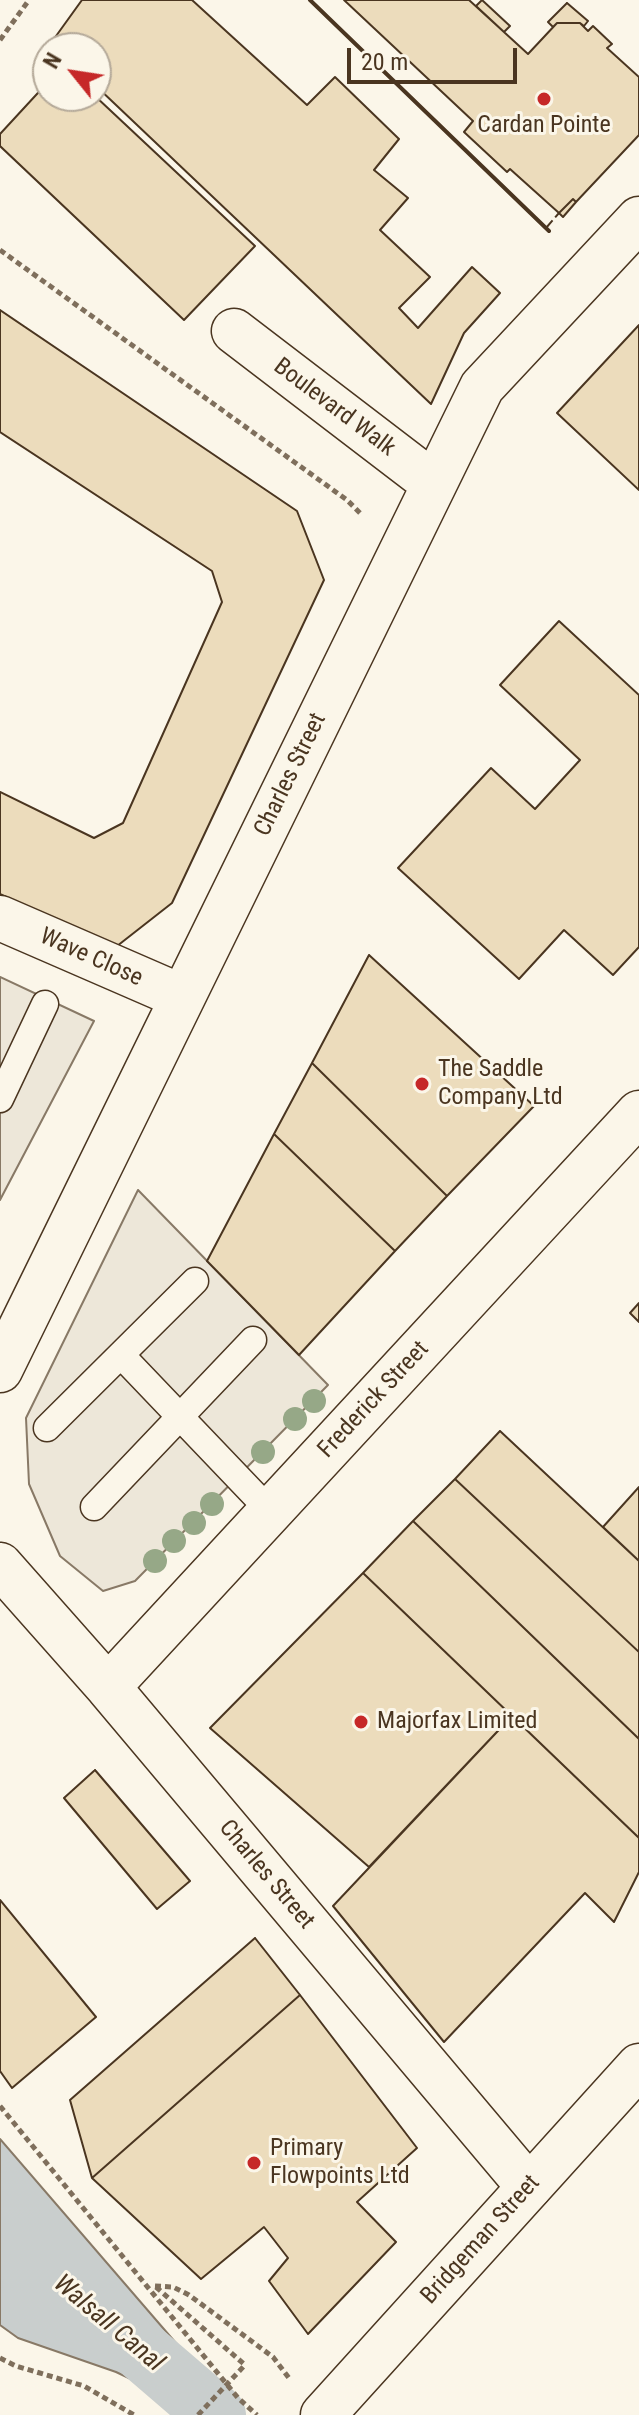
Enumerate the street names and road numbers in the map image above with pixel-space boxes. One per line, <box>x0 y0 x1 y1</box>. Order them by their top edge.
street label: Boulevard Walk <box>267 353 401 463</box>
street label: Charles Street <box>249 709 333 841</box>
street label: Wave Close <box>35 923 147 993</box>
street label: Frederick Street <box>313 1336 435 1464</box>
street label: Charles Street <box>212 1815 320 1935</box>
street label: Bridgeman Street <box>415 2169 547 2311</box>

